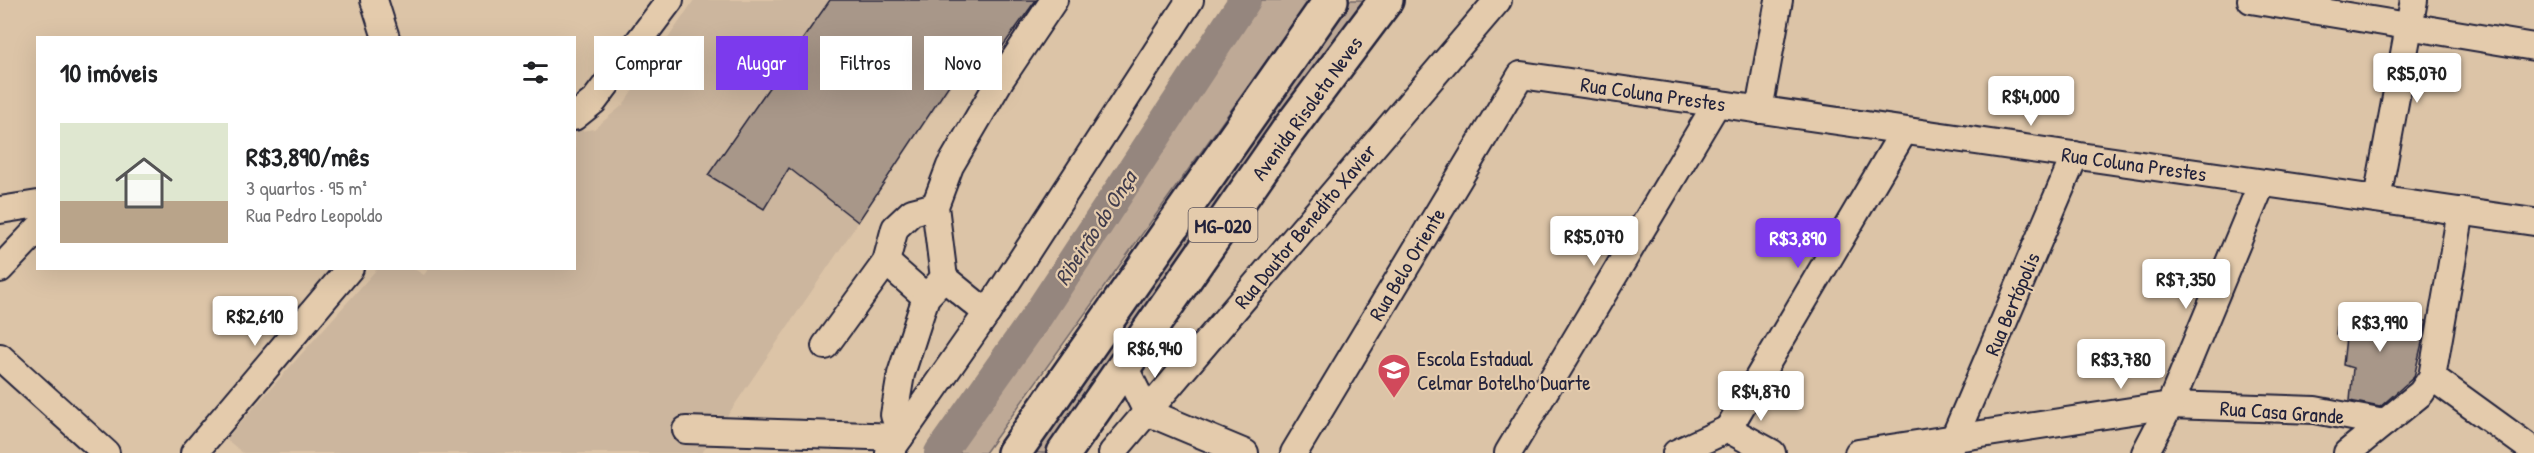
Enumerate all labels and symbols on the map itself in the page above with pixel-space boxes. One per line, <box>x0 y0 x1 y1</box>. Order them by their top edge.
street label: Avenida Risoleta Neves <box>1245 30 1369 186</box>
pin: R$5,070 <box>2362 53 2472 104</box>
street label: Rua Coluna Prestes <box>1579 69 1727 119</box>
pin: R$4,000 <box>1976 76 2086 127</box>
street label: Rua Doutor Benedito Xavier <box>1227 137 1383 315</box>
street label: Rua Coluna Prestes <box>2060 139 2208 189</box>
water label: Ribeirão do Onça <box>1047 163 1144 291</box>
street label: Rua Belo Oriente <box>1362 202 1452 326</box>
road number: MG-020 <box>1188 208 1258 242</box>
pin: R$5,070 <box>1539 216 1649 267</box>
pin: R$3,890 <box>1743 218 1853 269</box>
street label: Rua Bertópolis <box>1977 248 2047 360</box>
pin: R$7,350 <box>2131 259 2241 310</box>
pin: R$2,610 <box>200 296 310 347</box>
pin: R$3,990 <box>2325 302 2435 353</box>
pin: R$6,940 <box>1100 328 1210 379</box>
pin: R$3,780 <box>2066 339 2176 390</box>
place label: Escola Estadual Celmar Botelho Duarte <box>1417 344 1591 397</box>
school or university icon: Escola Estadual Celmar Botelho Duarte <box>1376 352 1412 399</box>
pin: R$4,870 <box>1706 371 1816 422</box>
street label: Rua Casa Grande <box>2219 393 2345 431</box>

